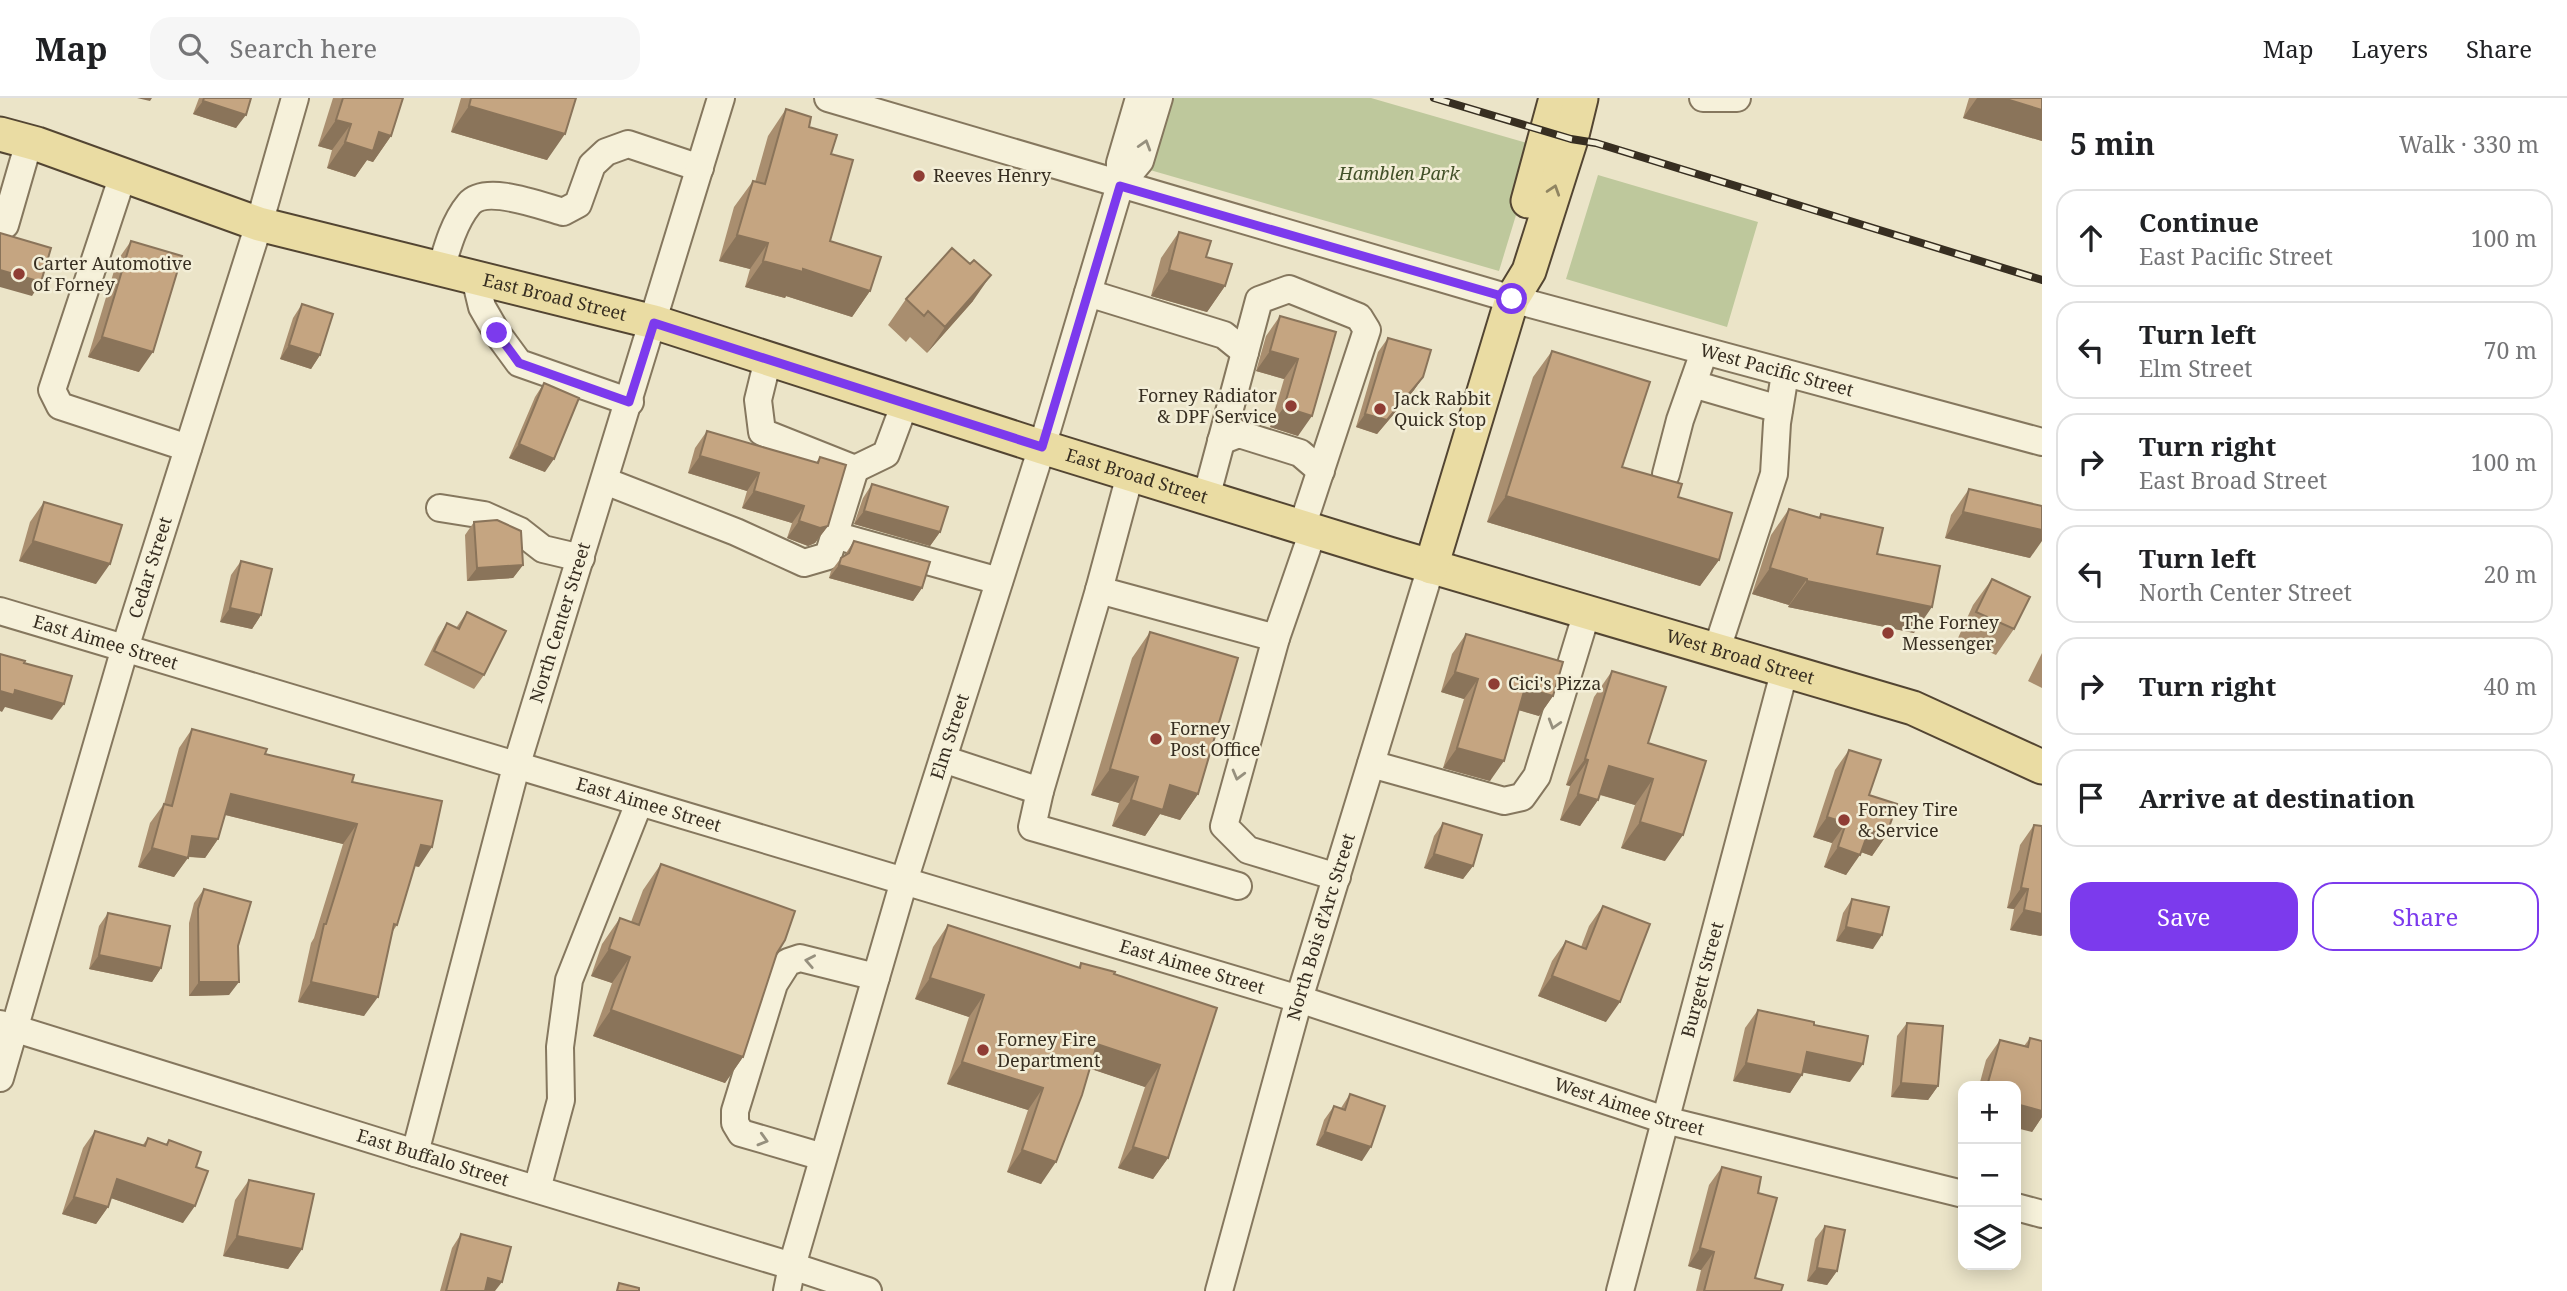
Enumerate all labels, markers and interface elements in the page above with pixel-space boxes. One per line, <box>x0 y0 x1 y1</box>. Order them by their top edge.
search box <box>150 17 640 80</box>
text: Map <box>35 26 108 71</box>
icon: search <box>174 29 212 67</box>
text: Search here <box>230 30 377 66</box>
text: Map <box>2263 32 2314 65</box>
text: Layers <box>2352 32 2428 65</box>
text: Share <box>2466 32 2532 65</box>
text: 5 min <box>2070 123 2155 164</box>
text: Walk · 330 m <box>2399 128 2539 160</box>
one-way arrow <box>1137 139 1151 151</box>
park label: Hamblen Park <box>1338 161 1460 185</box>
place label: Reeves Henry <box>933 163 1052 187</box>
marker: Reeves Henry <box>911 168 927 184</box>
one-way arrow <box>1546 185 1561 197</box>
text: Continue <box>2139 204 2259 240</box>
icon: ahead <box>2072 219 2110 257</box>
text: 100 m <box>2471 222 2537 254</box>
text: East Pacific Street <box>2139 240 2333 272</box>
place label: Carter Automotive of Forney <box>33 251 192 296</box>
marker: Carter Automotive of Forney <box>11 266 27 282</box>
street label: East Broad Street <box>481 267 629 326</box>
route start <box>1496 283 1527 314</box>
text: Turn left <box>2139 316 2256 352</box>
route end <box>481 317 512 348</box>
icon: left <box>2072 331 2110 369</box>
text: 70 m <box>2484 334 2537 366</box>
street label: West Pacific Street <box>1698 337 1856 402</box>
text: Elm Street <box>2139 352 2252 384</box>
place label: Forney Radiator & DPF Service <box>1138 383 1278 428</box>
place label: Jack Rabbit Quick Stop <box>1393 386 1491 431</box>
marker: Forney Radiator & DPF Service <box>1283 398 1299 414</box>
marker: Jack Rabbit Quick Stop <box>1372 401 1388 417</box>
text: Turn right <box>2139 428 2276 464</box>
street label: East Broad Street <box>1063 442 1211 508</box>
icon: right <box>2072 443 2110 481</box>
text: 100 m <box>2471 446 2537 478</box>
text: East Broad Street <box>2139 464 2327 496</box>
street label: Cedar Street <box>122 514 177 621</box>
street label: North Center Street <box>523 539 595 706</box>
text: Turn left <box>2139 540 2256 576</box>
icon: left <box>2072 555 2110 593</box>
text: 20 m <box>2484 558 2537 590</box>
text: North Center Street <box>2139 576 2352 608</box>
street label: East Aimee Street <box>30 609 181 675</box>
place label: The Forney Messenger <box>1902 610 2000 655</box>
street label: West Broad Street <box>1663 623 1817 689</box>
marker: The Forney Messenger <box>1880 625 1896 641</box>
icon: right <box>2072 667 2110 705</box>
text: Turn right <box>2139 668 2276 704</box>
text: 40 m <box>2484 670 2537 702</box>
place label: Cici's Pizza <box>1508 671 1601 695</box>
marker: Cici's Pizza <box>1486 676 1502 692</box>
street label: Elm Street <box>924 690 974 782</box>
place label: Forney Post Office <box>1170 716 1260 761</box>
one-way arrow <box>1547 718 1562 730</box>
marker: Forney Post Office <box>1148 731 1164 747</box>
one-way arrow <box>1232 769 1246 781</box>
street label: East Aimee Street <box>574 771 724 837</box>
icon: arrive <box>2072 779 2110 817</box>
text: Arrive at destination <box>2139 780 2415 816</box>
place label: Forney Tire & Service <box>1858 797 1958 842</box>
marker: Forney Tire & Service <box>1836 812 1852 828</box>
street label: North Bois d’Arc Street <box>1281 830 1360 1023</box>
button: Save <box>2070 882 2298 951</box>
button: Share <box>2312 882 2539 951</box>
street label: Burgett Street <box>1675 919 1728 1040</box>
street label: East Aimee Street <box>1117 933 1268 999</box>
one-way arrow <box>804 954 816 969</box>
place label: Forney Fire Department <box>997 1027 1100 1072</box>
marker: Forney Fire Department <box>975 1042 991 1058</box>
street label: West Aimee Street <box>1551 1071 1707 1140</box>
map controls <box>1958 1081 2021 1270</box>
button: + <box>1958 1081 2021 1144</box>
street label: East Buffalo Street <box>354 1123 512 1191</box>
one-way arrow <box>756 1132 768 1147</box>
button: − <box>1958 1144 2021 1207</box>
button: layers <box>1958 1207 2021 1270</box>

